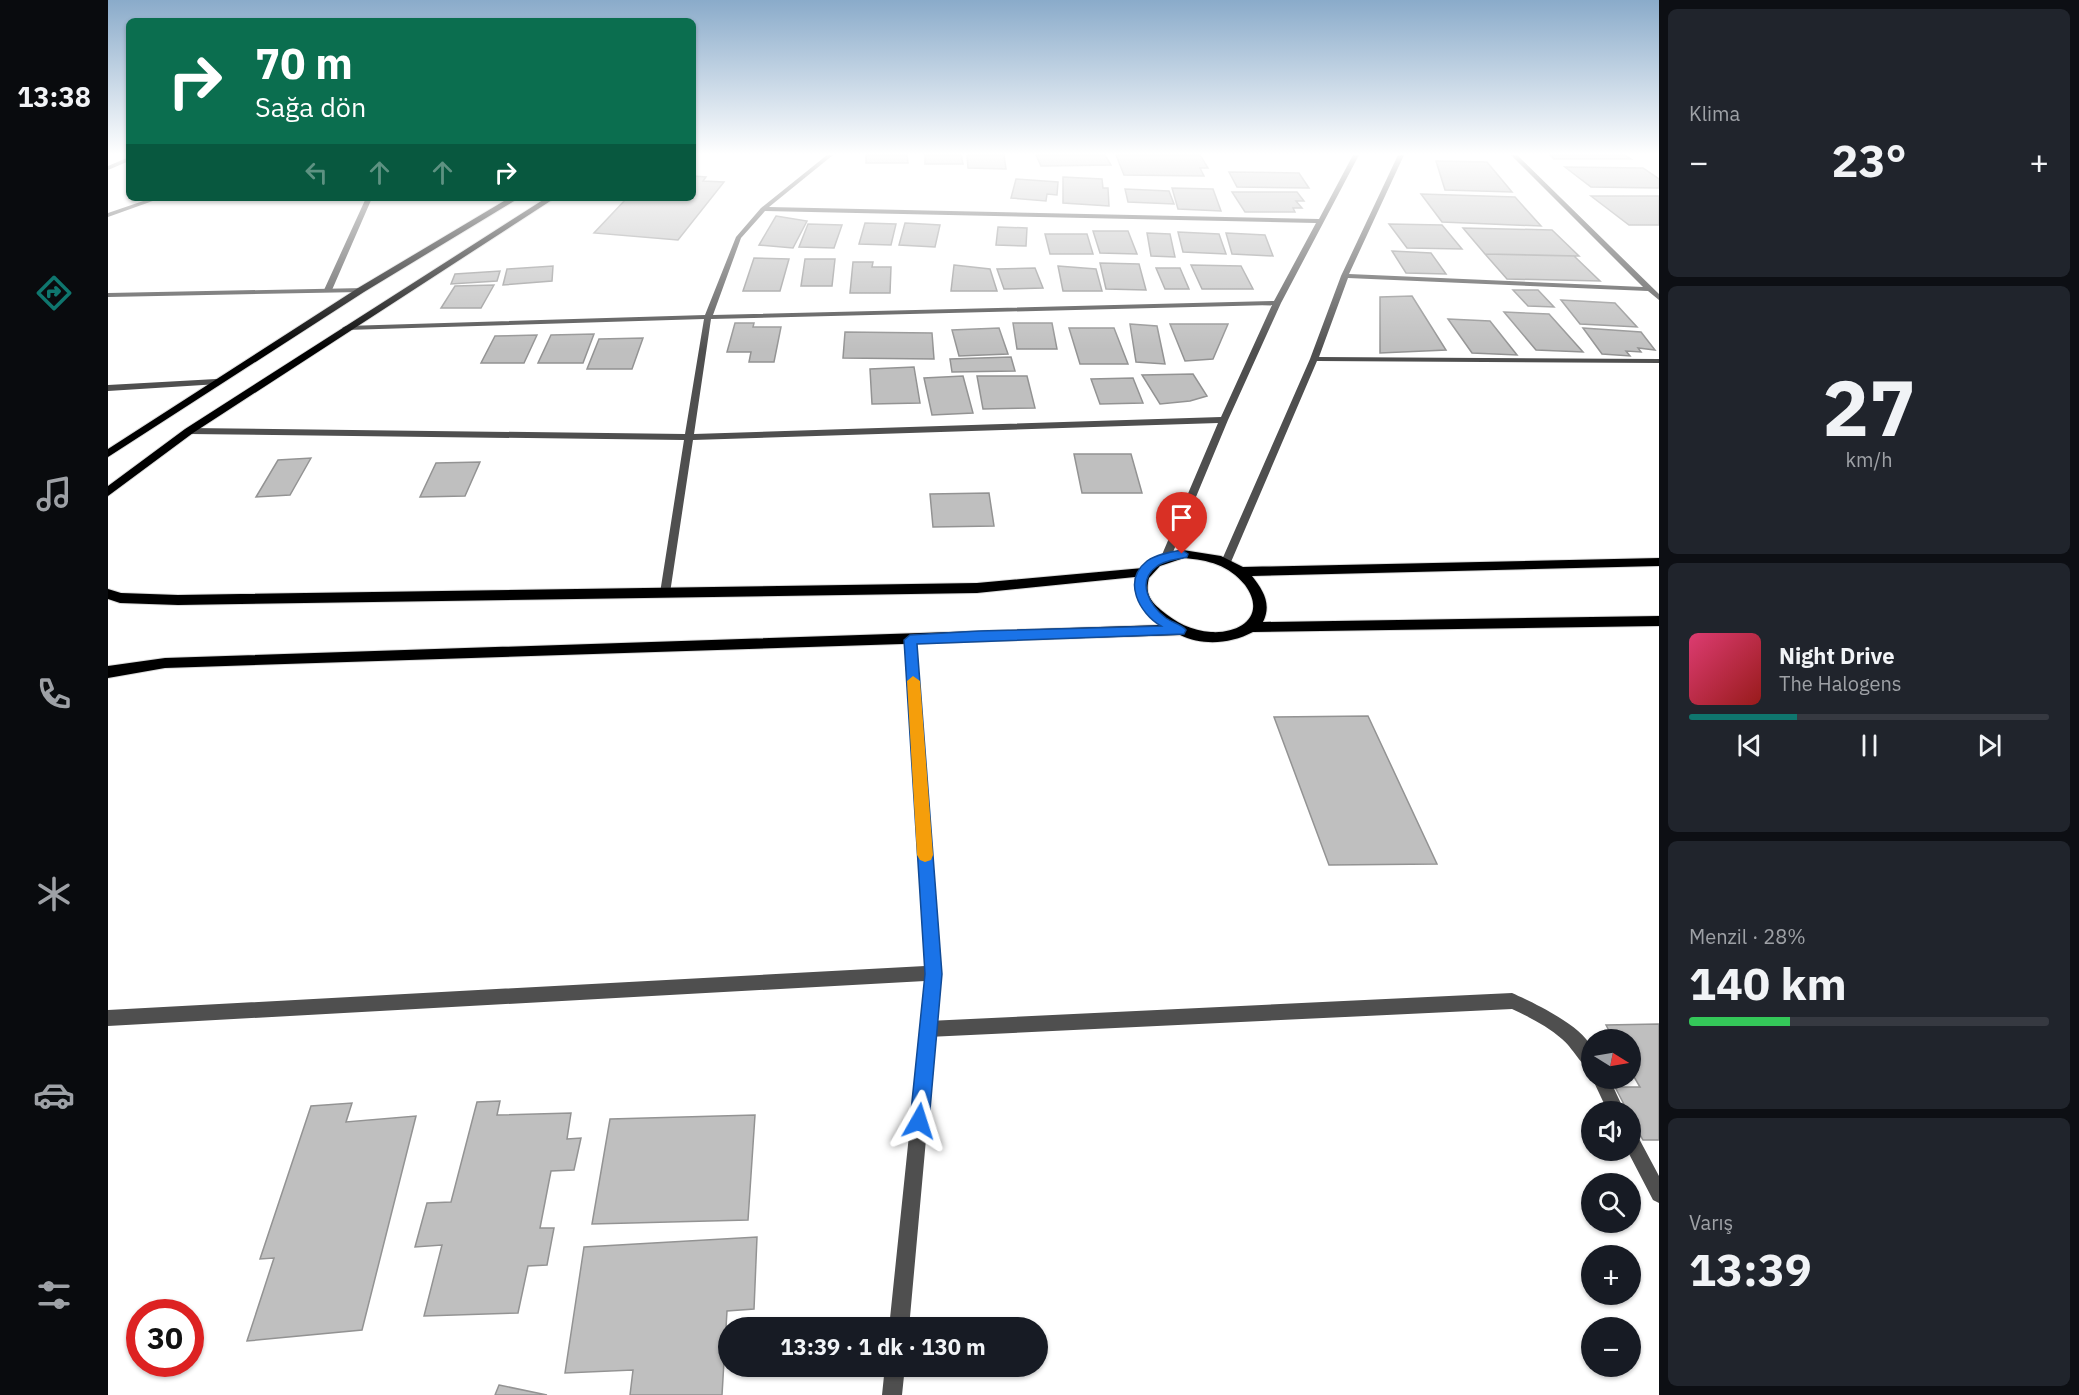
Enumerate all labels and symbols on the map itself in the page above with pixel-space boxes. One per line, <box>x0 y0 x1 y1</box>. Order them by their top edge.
pin <box>1156 492 1207 554</box>
north arrow <box>1581 1029 1641 1089</box>
position arrow <box>887 1089 951 1153</box>
speed limit sign: 30 <box>126 1299 204 1377</box>

